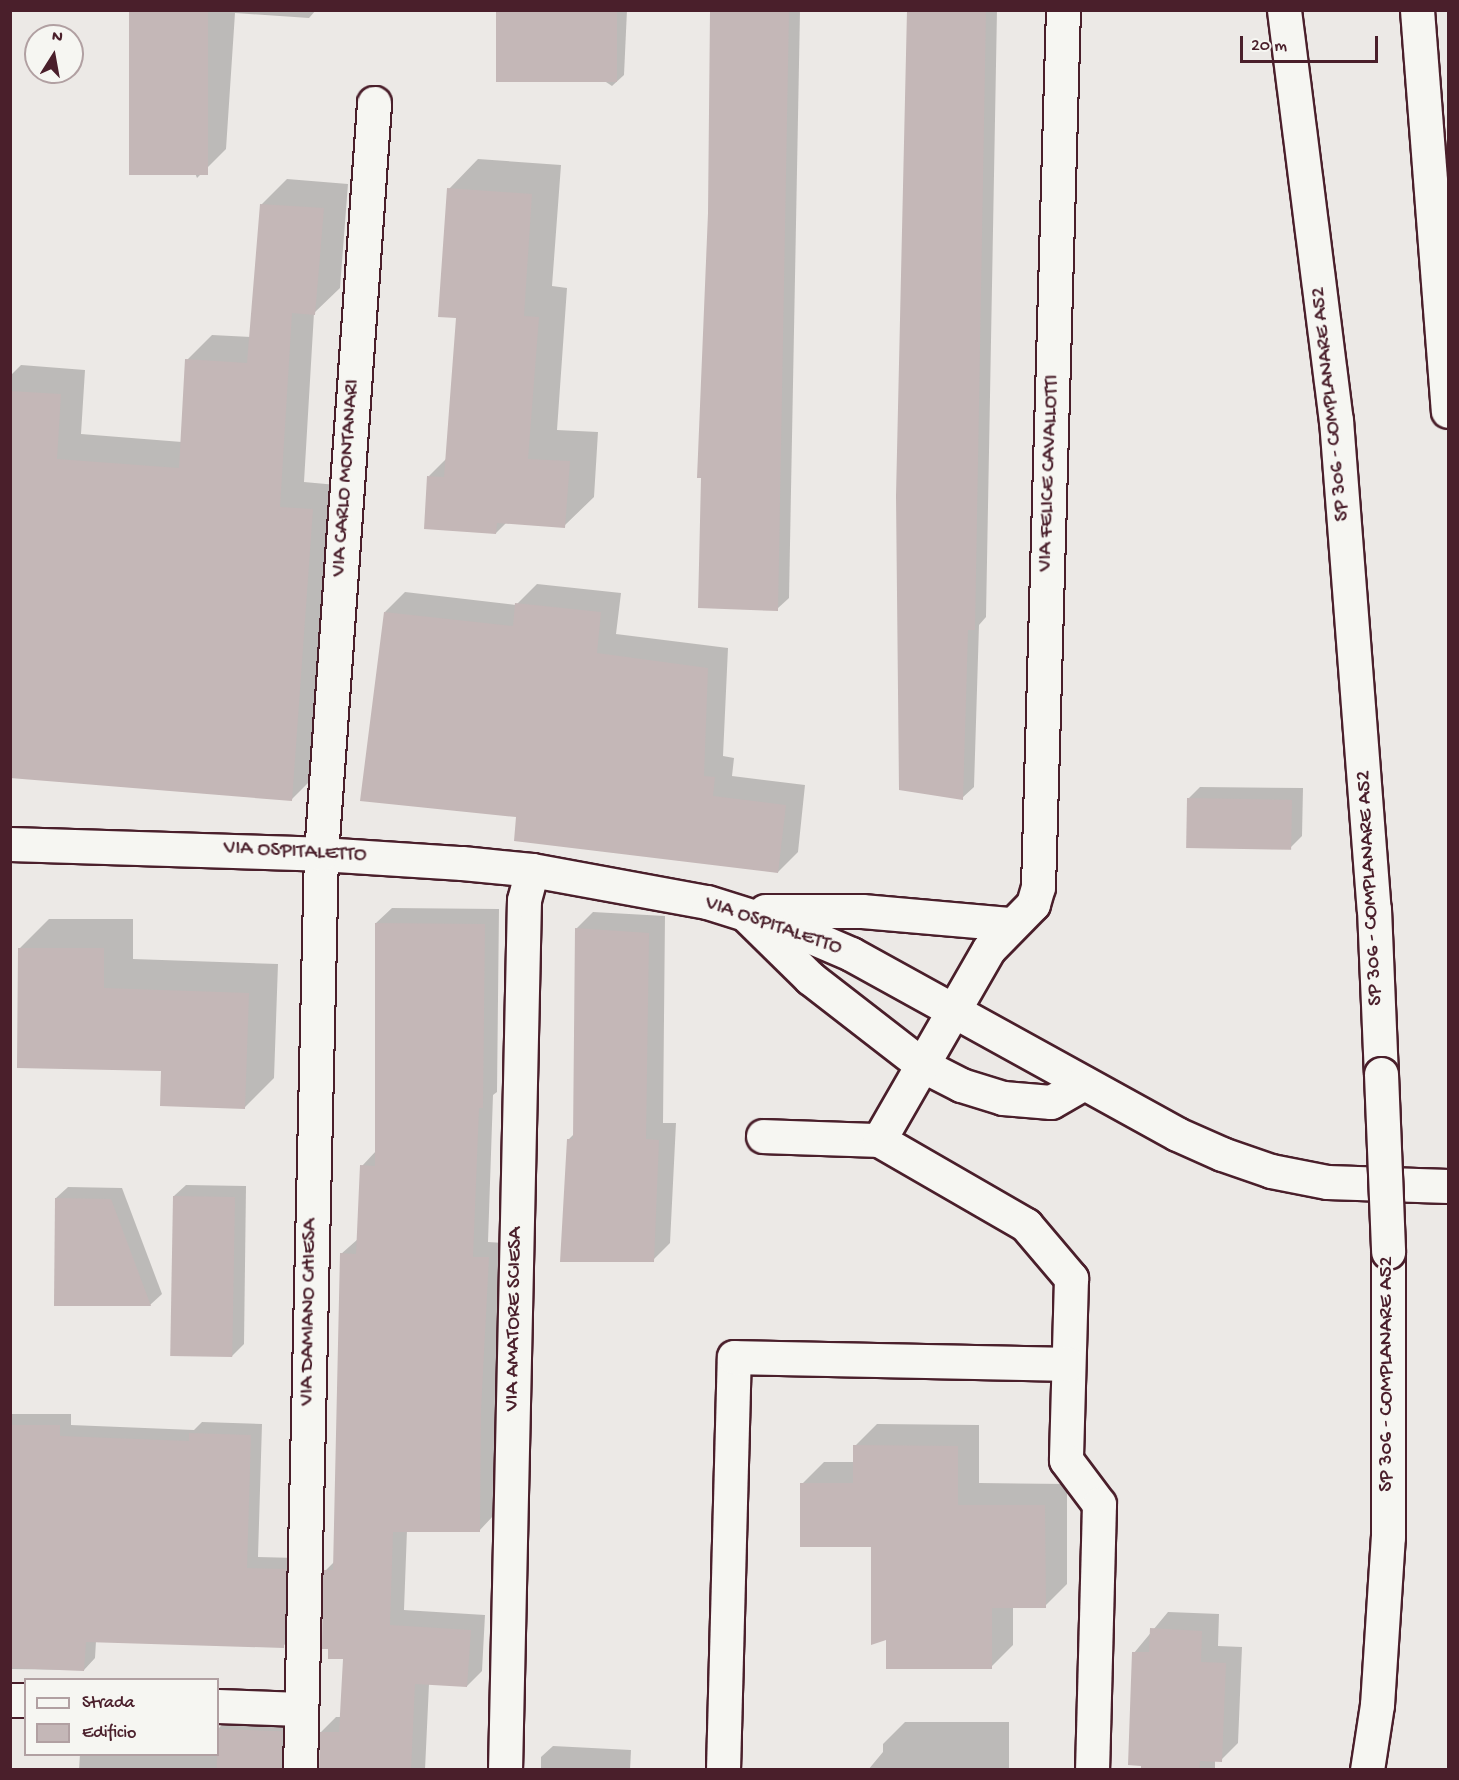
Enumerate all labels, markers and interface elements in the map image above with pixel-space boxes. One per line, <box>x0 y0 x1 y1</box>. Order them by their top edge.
north arrow <box>24 24 84 84</box>
scale bar <box>1243 24 1381 62</box>
text: N <box>50 27 64 48</box>
text: 20 m <box>1251 36 1287 57</box>
street label: SP 306 - COMPLANARE A52 <box>1307 286 1357 522</box>
street label: VIA FELICE CAVALLOTTI <box>1034 374 1066 572</box>
street label: VIA CARLO MONTANARI <box>328 379 366 577</box>
street label: SP 306 - COMPLANARE A52 <box>1352 770 1390 1006</box>
street label: VIA OSPITALETTO <box>223 837 367 869</box>
street label: VIA OSPITALETTO <box>701 892 845 962</box>
street label: VIA DAMIANO CHIESA <box>296 1218 324 1406</box>
street label: VIA AMATORE SCIESA <box>501 1226 529 1412</box>
street label: SP 306 - COMPLANARE A52 <box>1375 1256 1401 1492</box>
legend <box>24 1678 219 1756</box>
text: Strada <box>82 1693 135 1714</box>
text: Edificio <box>82 1723 136 1744</box>

